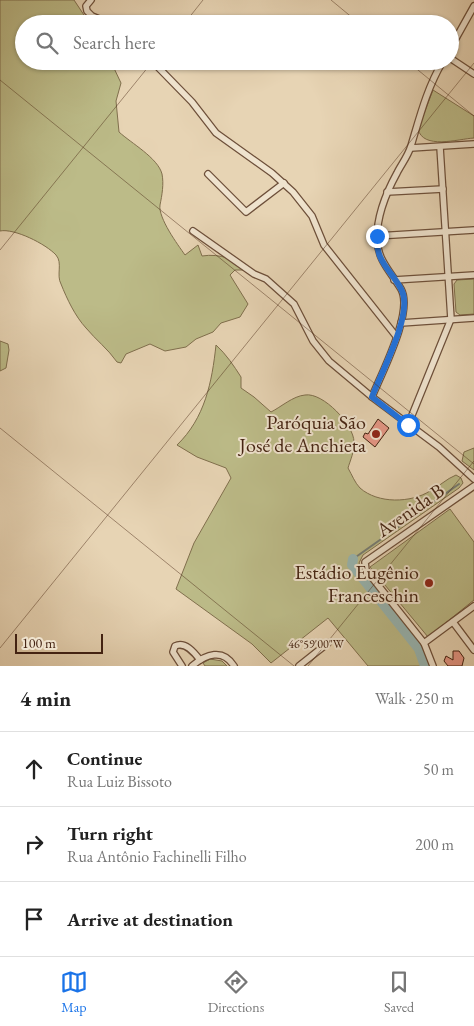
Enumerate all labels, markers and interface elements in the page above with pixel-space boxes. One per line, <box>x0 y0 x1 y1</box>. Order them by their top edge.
search box <box>15 15 459 70</box>
icon: search <box>33 29 61 57</box>
text: Search here <box>73 30 155 55</box>
route end <box>366 225 389 248</box>
place label: Paróquia São José de Anchieta <box>237 409 366 458</box>
route start <box>397 414 420 437</box>
marker: Paróquia São José de Anchieta <box>370 428 382 440</box>
street label: Avenida B <box>370 477 449 544</box>
place label: Estádio Eugênio Franceschin <box>294 559 419 608</box>
marker: Estádio Eugênio Franceschin <box>423 577 435 589</box>
scale bar <box>15 631 102 654</box>
text: 100 m <box>22 634 56 652</box>
text: 46°59'00"W <box>288 636 345 652</box>
text: 4 min <box>20 685 71 712</box>
text: Walk · 250 m <box>375 688 454 709</box>
text: Continue <box>67 746 142 771</box>
icon: ahead <box>20 755 48 783</box>
text: 50 m <box>423 759 454 780</box>
text: Rua Luiz Bissoto <box>67 771 172 792</box>
text: Turn right <box>67 821 153 846</box>
icon: right <box>20 830 48 858</box>
text: 200 m <box>415 834 454 855</box>
text: Rua Antônio Fachinelli Filho <box>67 846 247 867</box>
icon: arrive <box>20 905 48 933</box>
text: Arrive at destination <box>67 907 233 932</box>
tab: Map <box>60 968 88 1016</box>
tab: Directions <box>208 968 264 1016</box>
tab: Saved <box>384 968 414 1016</box>

